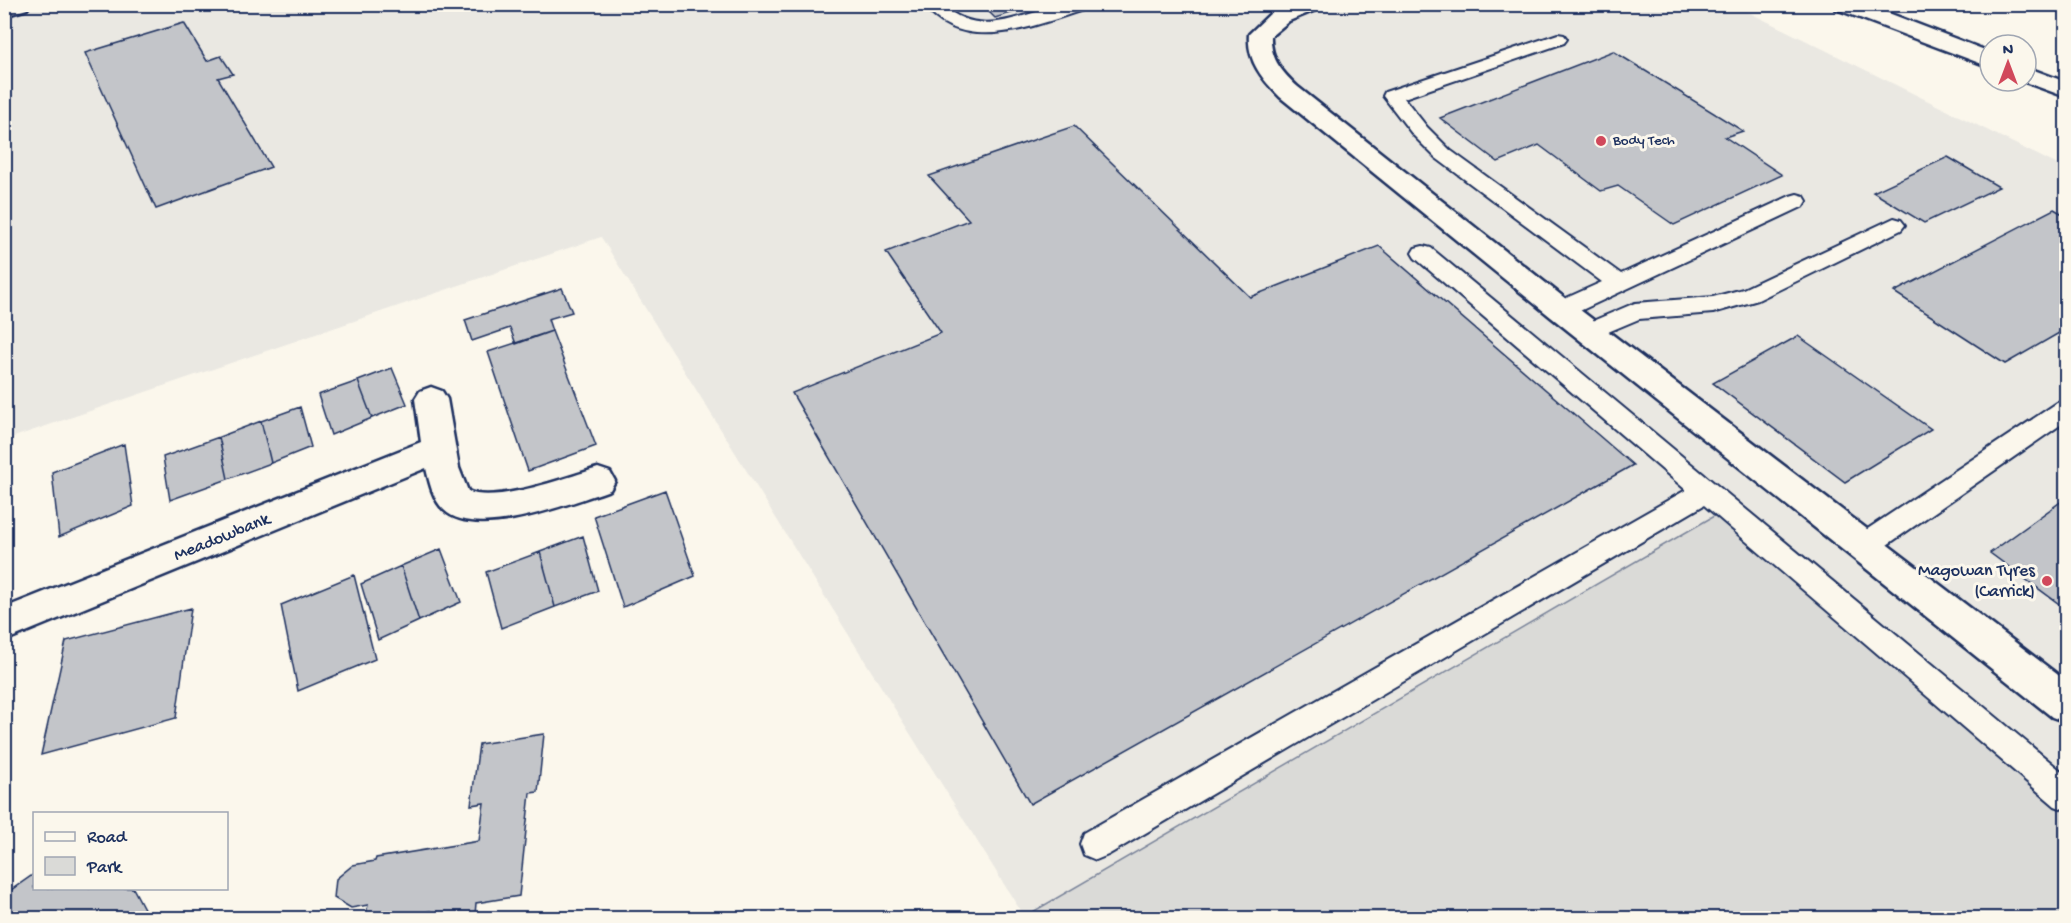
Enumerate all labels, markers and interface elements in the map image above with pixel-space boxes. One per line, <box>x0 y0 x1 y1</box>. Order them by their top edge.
north arrow <box>1978 33 2038 93</box>
text: N <box>2003 42 2014 61</box>
place label: Body Tech <box>1612 132 1675 150</box>
marker: Body Tech <box>1594 134 1608 148</box>
street label: Meadowbank <box>171 508 275 567</box>
place label: Magowan Tyres (Carrick) <box>1918 561 2036 603</box>
marker: Magowan Tyres (Carrick) <box>2040 574 2054 588</box>
legend <box>33 812 228 890</box>
text: Road <box>87 828 128 849</box>
text: Park <box>86 858 123 879</box>

